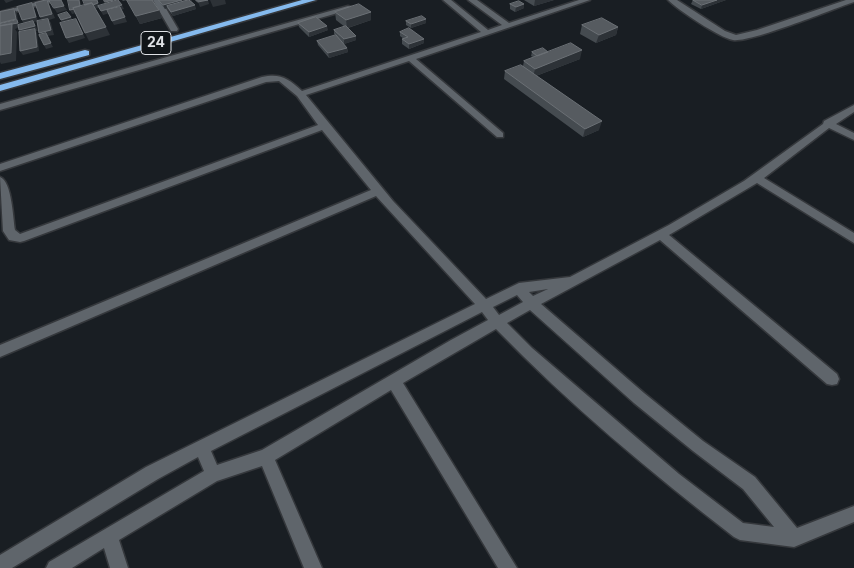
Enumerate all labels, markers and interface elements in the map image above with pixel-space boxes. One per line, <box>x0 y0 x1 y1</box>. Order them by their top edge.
road number: 24 <box>141 32 171 54</box>

